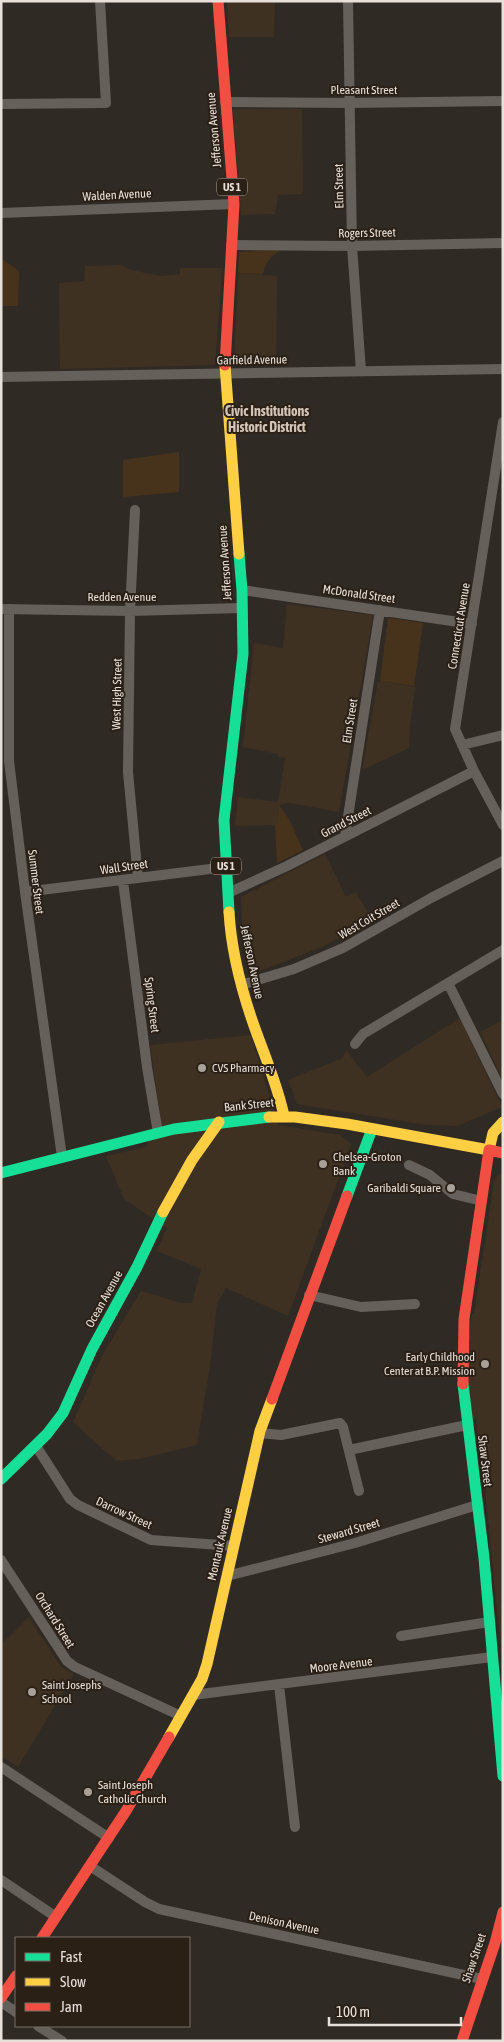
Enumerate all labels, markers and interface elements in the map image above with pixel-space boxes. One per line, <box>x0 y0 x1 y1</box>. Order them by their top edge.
street label: Pleasant Street <box>330 83 398 97</box>
street label: Jefferson Avenue <box>204 92 224 168</box>
street label: Elm Street <box>332 163 346 209</box>
road number: US 1 <box>217 178 247 196</box>
street label: Walden Avenue <box>82 186 152 204</box>
street label: Rogers Street <box>338 225 397 241</box>
street label: Garfield Avenue <box>217 352 287 368</box>
district label: Civic Institutions Historic District <box>225 403 309 435</box>
street label: Jefferson Avenue <box>215 525 235 601</box>
street label: McDonald Street <box>322 582 397 606</box>
street label: Connecticut Avenue <box>445 582 473 670</box>
street label: Redden Avenue <box>88 590 156 604</box>
street label: West High Street <box>109 657 125 730</box>
street label: Elm Street <box>340 697 361 744</box>
street label: Grand Street <box>318 803 374 841</box>
street label: Summer Street <box>25 849 47 916</box>
street label: Wall Street <box>99 857 149 877</box>
road number: US 1 <box>211 858 241 874</box>
street label: West Coit Street <box>336 896 403 942</box>
street label: Jefferson Avenue <box>237 924 267 1000</box>
street label: Spring Street <box>142 976 162 1034</box>
place label: CVS Pharmacy <box>212 1061 274 1075</box>
marker: CVS Pharmacy <box>196 1062 208 1074</box>
street label: Bank Street <box>223 1095 275 1115</box>
place label: Chelsea-Groton Bank <box>333 1150 401 1178</box>
marker: Chelsea-Groton Bank <box>317 1158 329 1170</box>
place label: Garibaldi Square <box>367 1181 441 1195</box>
marker: Garibaldi Square <box>445 1182 457 1194</box>
street label: Ocean Avenue <box>83 1268 125 1330</box>
place label: Early Childhood Center at B.P. Mission <box>384 1350 475 1378</box>
marker: Early Childhood Center at B.P. Mission <box>479 1358 491 1370</box>
street label: Shaw Street <box>475 1435 495 1488</box>
street label: Darrow Street <box>94 1494 155 1532</box>
street label: Montauk Avenue <box>205 1506 235 1582</box>
street label: Steward Street <box>317 1515 382 1546</box>
street label: Orchard Street <box>32 1589 78 1651</box>
street label: Moore Avenue <box>309 1654 373 1676</box>
place label: Saint Josephs School <box>42 1678 101 1706</box>
marker: Saint Josephs School <box>26 1686 38 1698</box>
place label: Saint Joseph Catholic Church <box>98 1778 167 1806</box>
marker: Saint Joseph Catholic Church <box>82 1786 94 1798</box>
street label: Denison Avenue <box>248 1909 320 1937</box>
street label: Shaw Street <box>459 1931 489 1985</box>
legend <box>15 1937 190 2027</box>
text: Fast <box>60 1948 82 1965</box>
text: Slow <box>60 1973 86 1990</box>
scale bar <box>329 1994 462 2026</box>
text: Jam <box>60 1998 83 2015</box>
text: 100 m <box>336 2003 370 2020</box>

